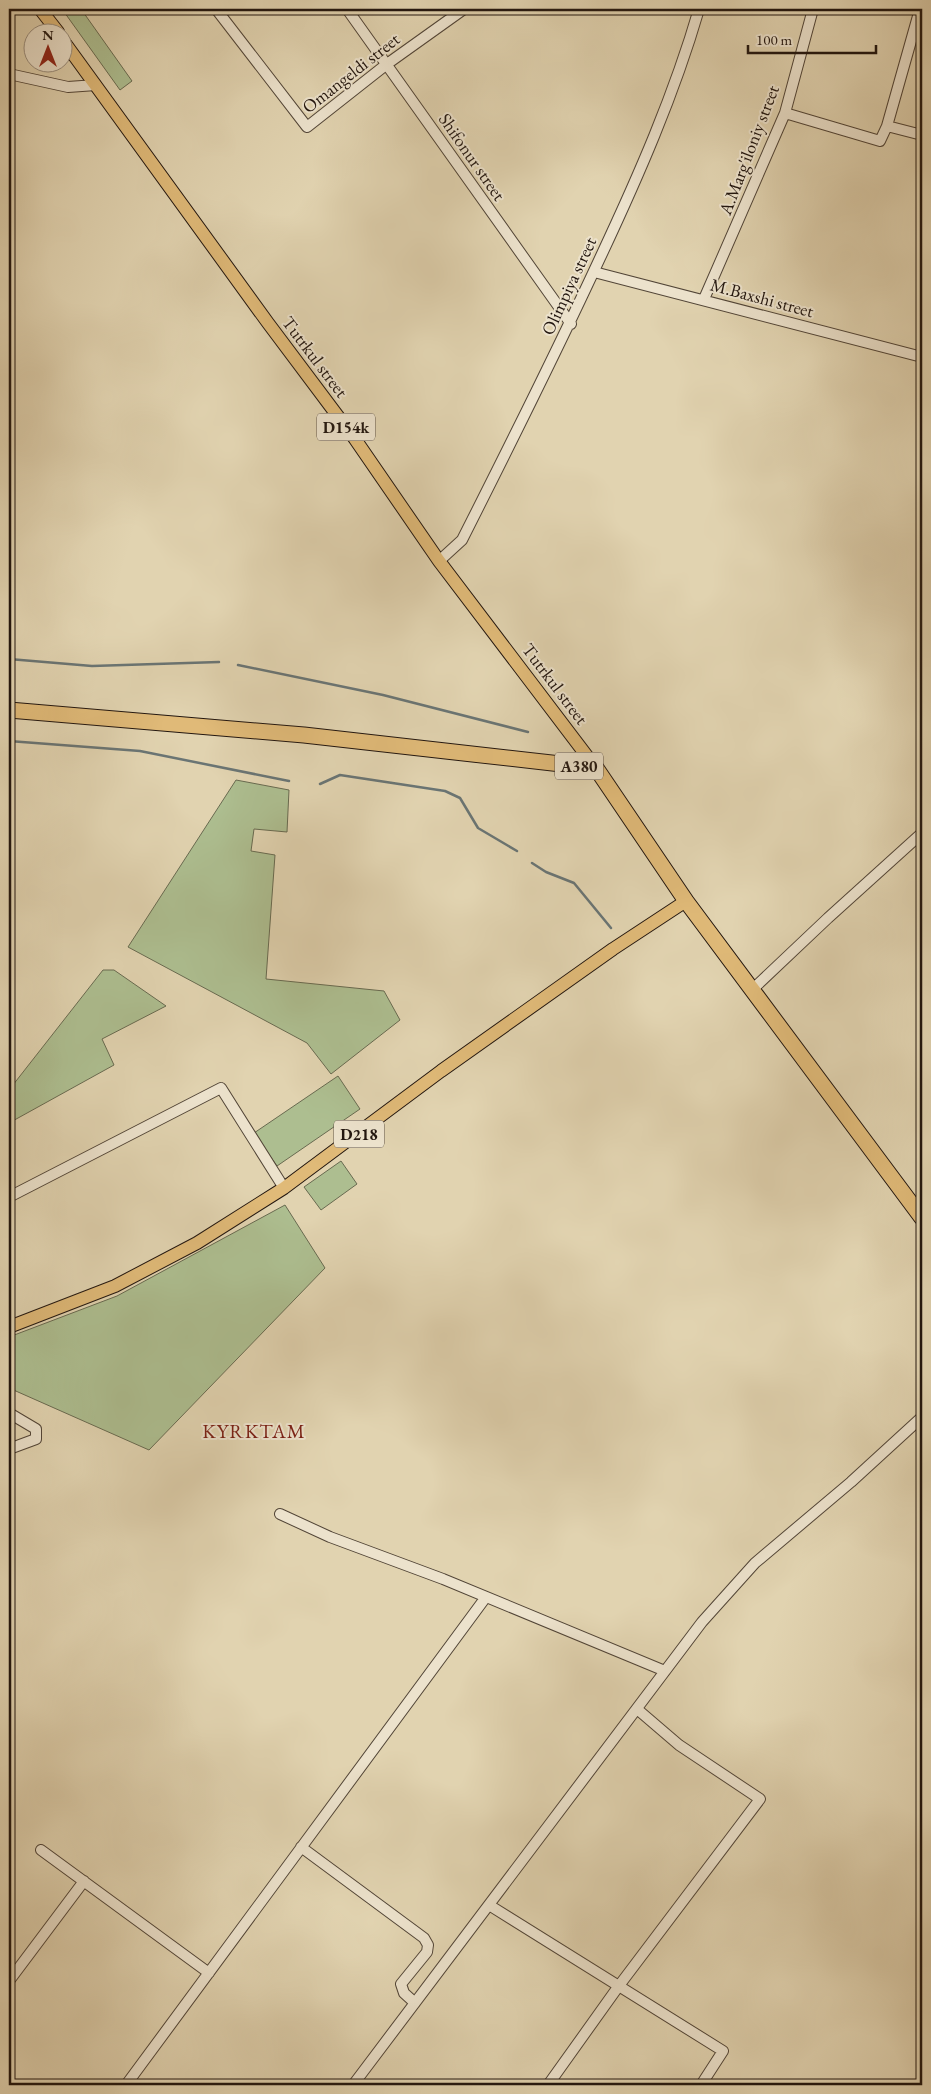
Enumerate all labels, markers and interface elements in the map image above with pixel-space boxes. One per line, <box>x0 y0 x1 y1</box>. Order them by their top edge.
north arrow <box>22 22 72 72</box>
scale bar <box>748 22 876 54</box>
text: N <box>42 26 54 44</box>
street label: Omangeldi street <box>297 27 404 118</box>
text: 100 m <box>756 30 793 49</box>
street label: A.Marg'iloniy street <box>713 81 784 219</box>
street label: Shifonur street <box>434 108 511 205</box>
street label: Olimpiya street <box>536 233 601 339</box>
street label: M.Baxshi street <box>708 273 817 322</box>
street label: Tutrkul street <box>277 311 354 402</box>
road number: D154k <box>317 414 375 441</box>
street label: Tutrkul street <box>517 638 594 729</box>
road number: A380 <box>555 752 603 779</box>
road number: D218 <box>334 1120 384 1148</box>
district label: KYRKTAM <box>202 1418 306 1444</box>

